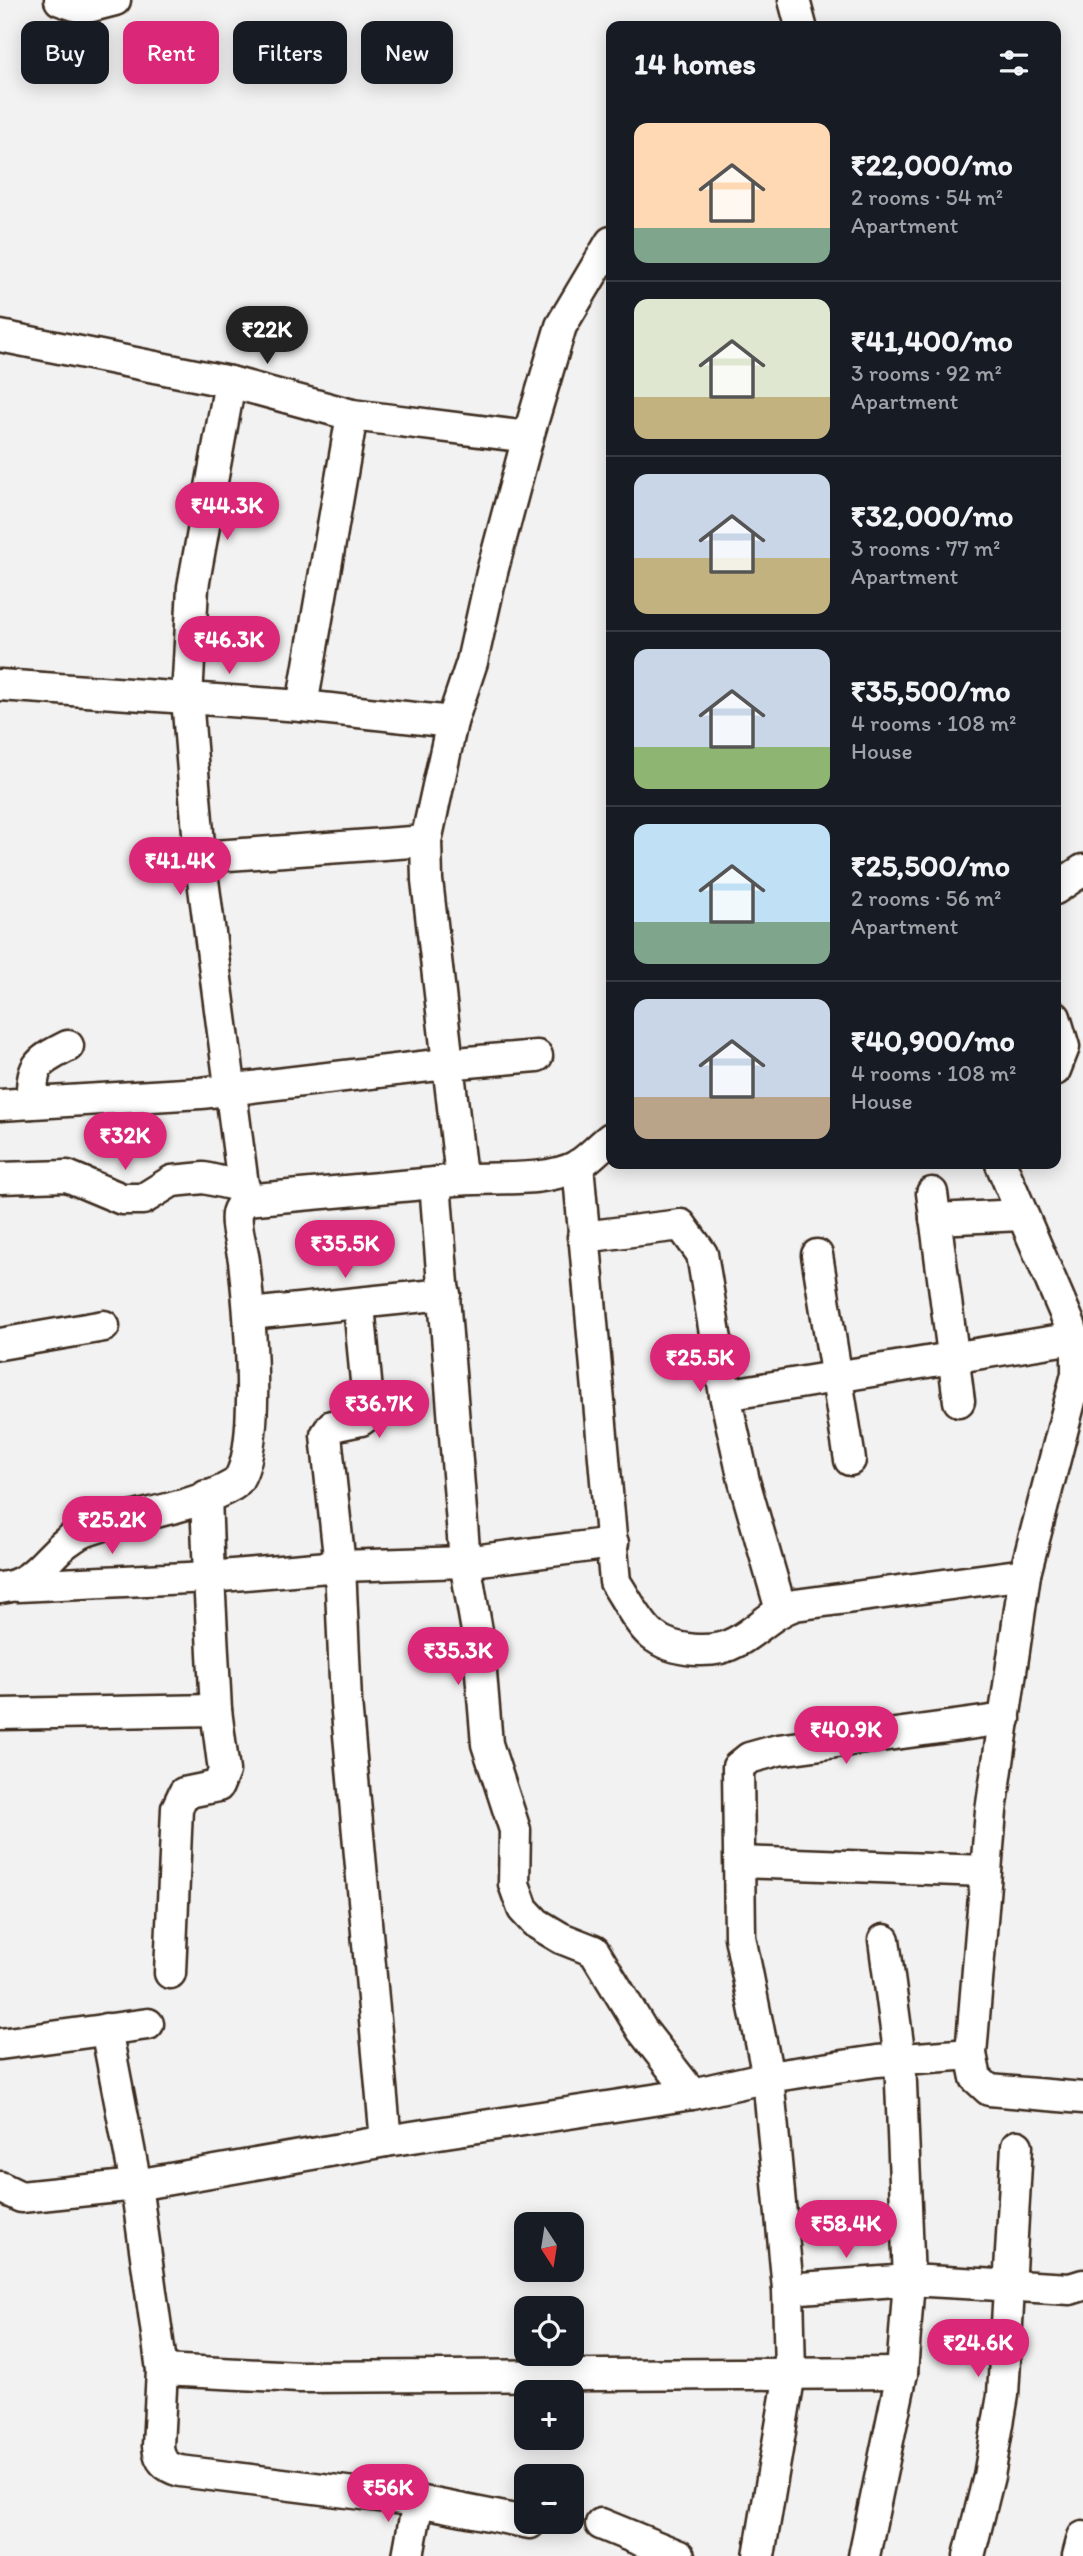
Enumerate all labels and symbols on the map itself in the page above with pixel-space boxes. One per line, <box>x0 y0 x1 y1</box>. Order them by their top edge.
pin: ₹22K <box>226 306 308 366</box>
pin: ₹44.3K <box>170 482 284 542</box>
pin: ₹46.3K <box>172 616 286 676</box>
pin: ₹41.4K <box>123 838 237 897</box>
pin: ₹32K <box>84 1112 166 1172</box>
pin: ₹35.5K <box>288 1220 402 1280</box>
pin: ₹25.5K <box>643 1334 757 1394</box>
pin: ₹36.7K <box>322 1380 436 1440</box>
pin: ₹25.2K <box>55 1496 169 1556</box>
pin: ₹35.3K <box>401 1628 515 1687</box>
pin: ₹40.9K <box>789 1706 903 1766</box>
pin: ₹58.4K <box>789 2200 903 2260</box>
north arrow <box>514 2212 584 2282</box>
pin: ₹24.6K <box>921 2320 1035 2379</box>
pin: ₹56K <box>347 2464 429 2524</box>

